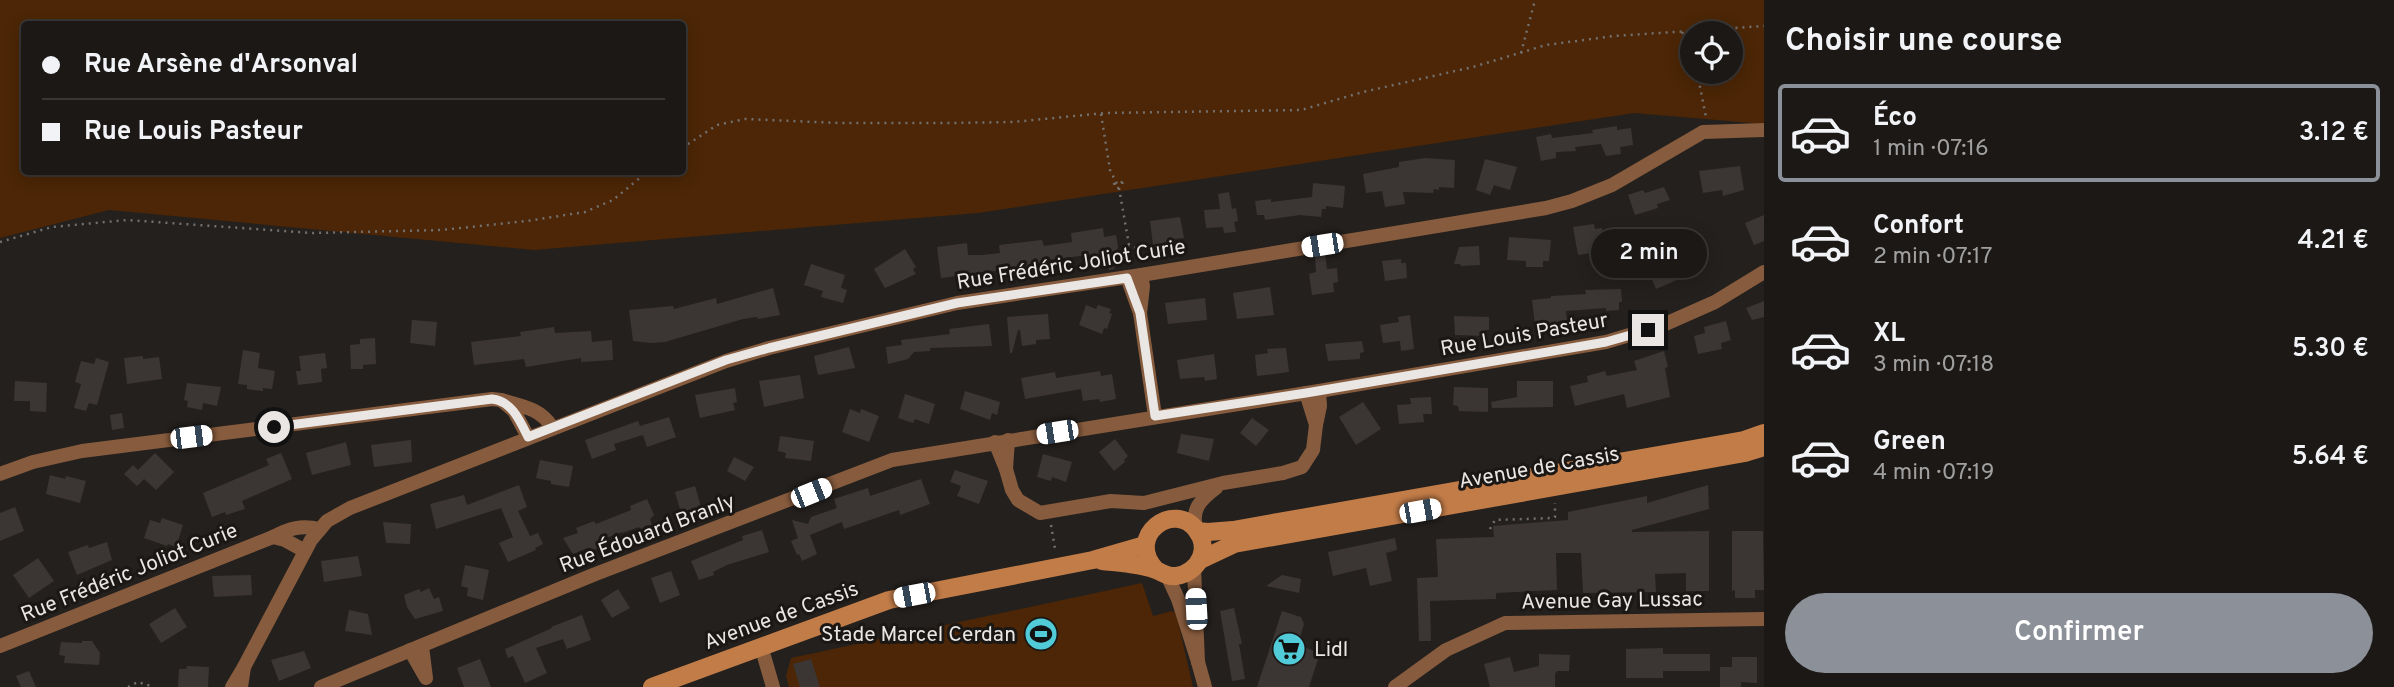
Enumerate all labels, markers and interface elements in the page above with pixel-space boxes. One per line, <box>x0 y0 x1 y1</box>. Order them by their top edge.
map controls <box>1680 21 1743 84</box>
button: locate <box>1680 21 1743 84</box>
text: Choisir une course <box>1785 22 2062 62</box>
text: Rue Arsène d'Arsonval <box>84 49 358 82</box>
icon: car <box>1789 102 1852 165</box>
text: Éco <box>1873 102 1917 135</box>
text: Rue Louis Pasteur <box>84 116 303 149</box>
text: 3.12 € <box>2299 117 2369 150</box>
text: 1 min · 07:16 <box>1873 135 1989 164</box>
icon: car <box>1789 210 1852 273</box>
text: Confort <box>1873 210 1964 243</box>
text: 4.21 € <box>2298 225 2369 258</box>
callout: 2 min <box>1590 229 1706 278</box>
car <box>1300 231 1345 259</box>
street label: Rue Frédéric Joliot Curie <box>955 234 1188 297</box>
text: 2 min <box>1619 239 1679 268</box>
text: 2 min · 07:17 <box>1873 243 1992 272</box>
street label: Rue Louis Pasteur <box>1438 307 1610 364</box>
route end <box>1632 314 1664 346</box>
icon: car <box>1789 318 1852 381</box>
text: XL <box>1873 318 1905 351</box>
text: 5.30 € <box>2292 333 2369 366</box>
text: 3 min · 07:18 <box>1873 351 1994 380</box>
route start <box>258 411 290 443</box>
car <box>1035 418 1080 446</box>
car <box>169 424 214 450</box>
icon: car <box>1789 426 1852 489</box>
text: Green <box>1873 426 1946 459</box>
street label: Avenue de Cassis <box>1457 441 1622 496</box>
text: 5.64 € <box>2292 441 2369 474</box>
text: 4 min · 07:19 <box>1873 459 1994 488</box>
car <box>788 475 835 511</box>
street label: Rue Édouard Branly <box>556 488 739 580</box>
car <box>1398 497 1443 525</box>
street label: Rue Frédéric Joliot Curie <box>17 518 242 629</box>
street label: Avenue de Cassis <box>700 576 863 657</box>
car <box>892 581 937 609</box>
street label: Avenue Gay Lussac <box>1521 586 1703 617</box>
car <box>1185 587 1208 631</box>
button: Confirmer <box>1785 593 2373 673</box>
sports icon: Stade Marcel Cerdan <box>1022 615 1060 653</box>
place label: Stade Marcel Cerdan <box>821 622 1016 649</box>
supermarket icon: Lidl <box>1270 630 1308 668</box>
place label: Lidl <box>1314 637 1348 664</box>

